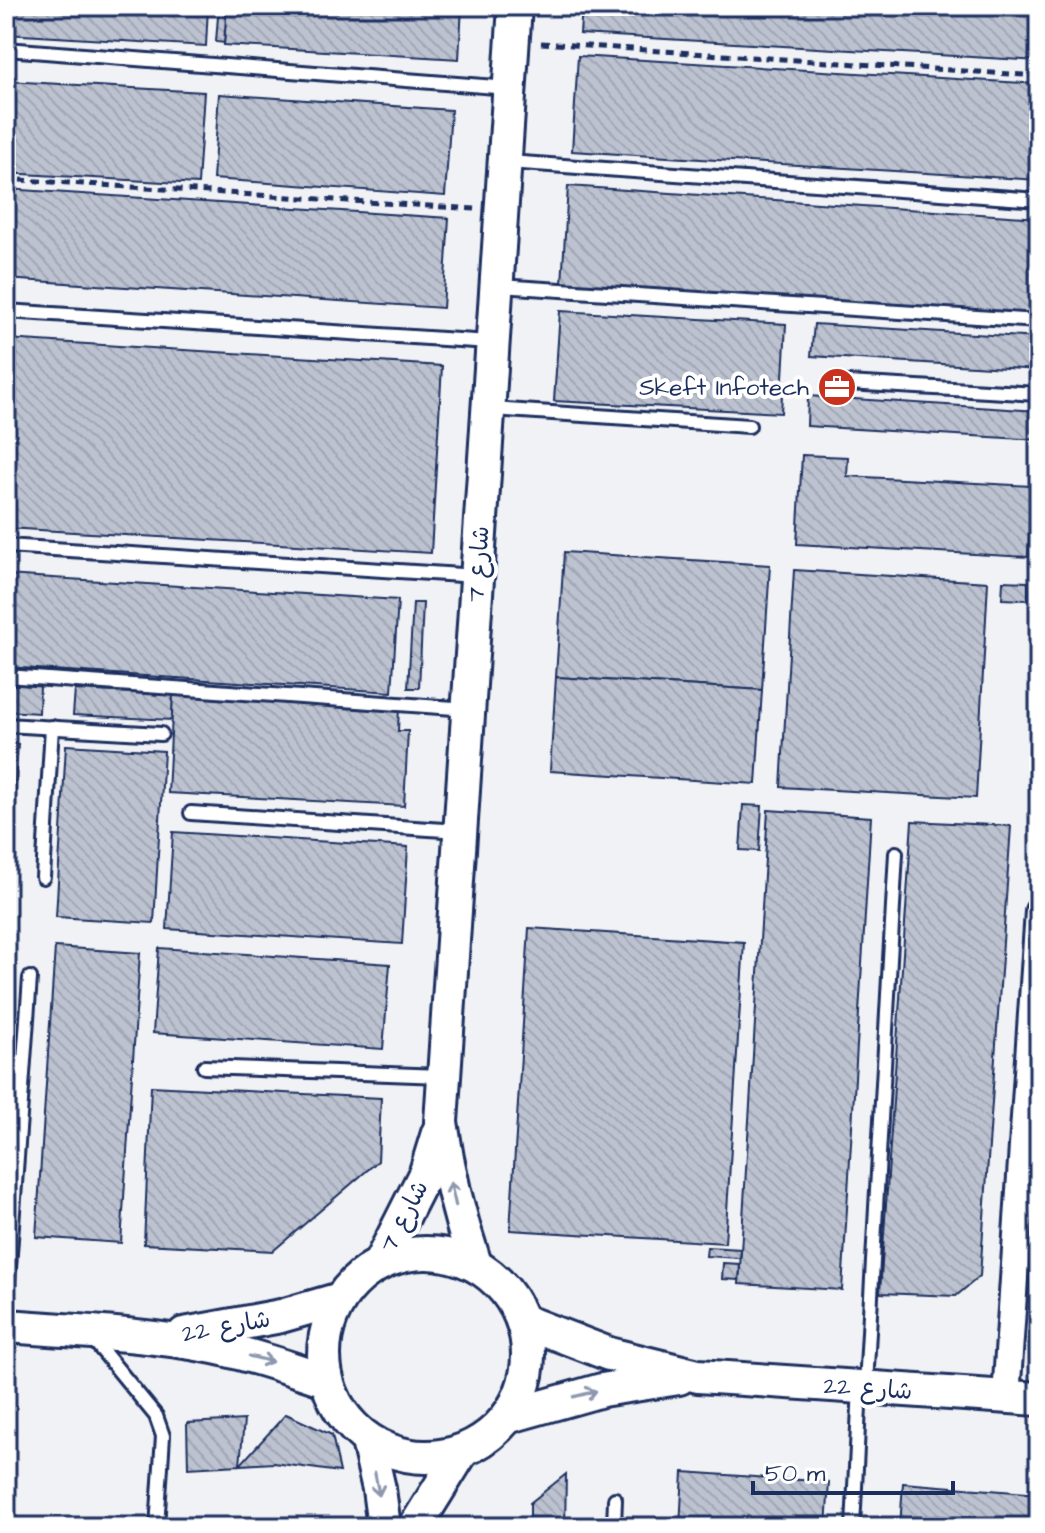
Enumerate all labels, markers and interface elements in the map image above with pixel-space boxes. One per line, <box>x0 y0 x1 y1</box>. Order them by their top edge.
office icon: Skeft Infotech <box>816 366 858 408</box>
place label: Skeft Infotech <box>639 371 809 405</box>
street label: شارع 7 <box>459 525 499 603</box>
street label: شارع 7 <box>372 1175 437 1258</box>
one-way arrow <box>445 1182 460 1208</box>
street label: شارع 22 <box>179 1303 273 1351</box>
one-way arrow <box>247 1352 273 1367</box>
street label: شارع 22 <box>822 1369 914 1409</box>
one-way arrow <box>571 1386 597 1401</box>
scale bar <box>753 1445 953 1495</box>
text: 50 m <box>765 1457 826 1491</box>
one-way arrow <box>371 1470 386 1496</box>

